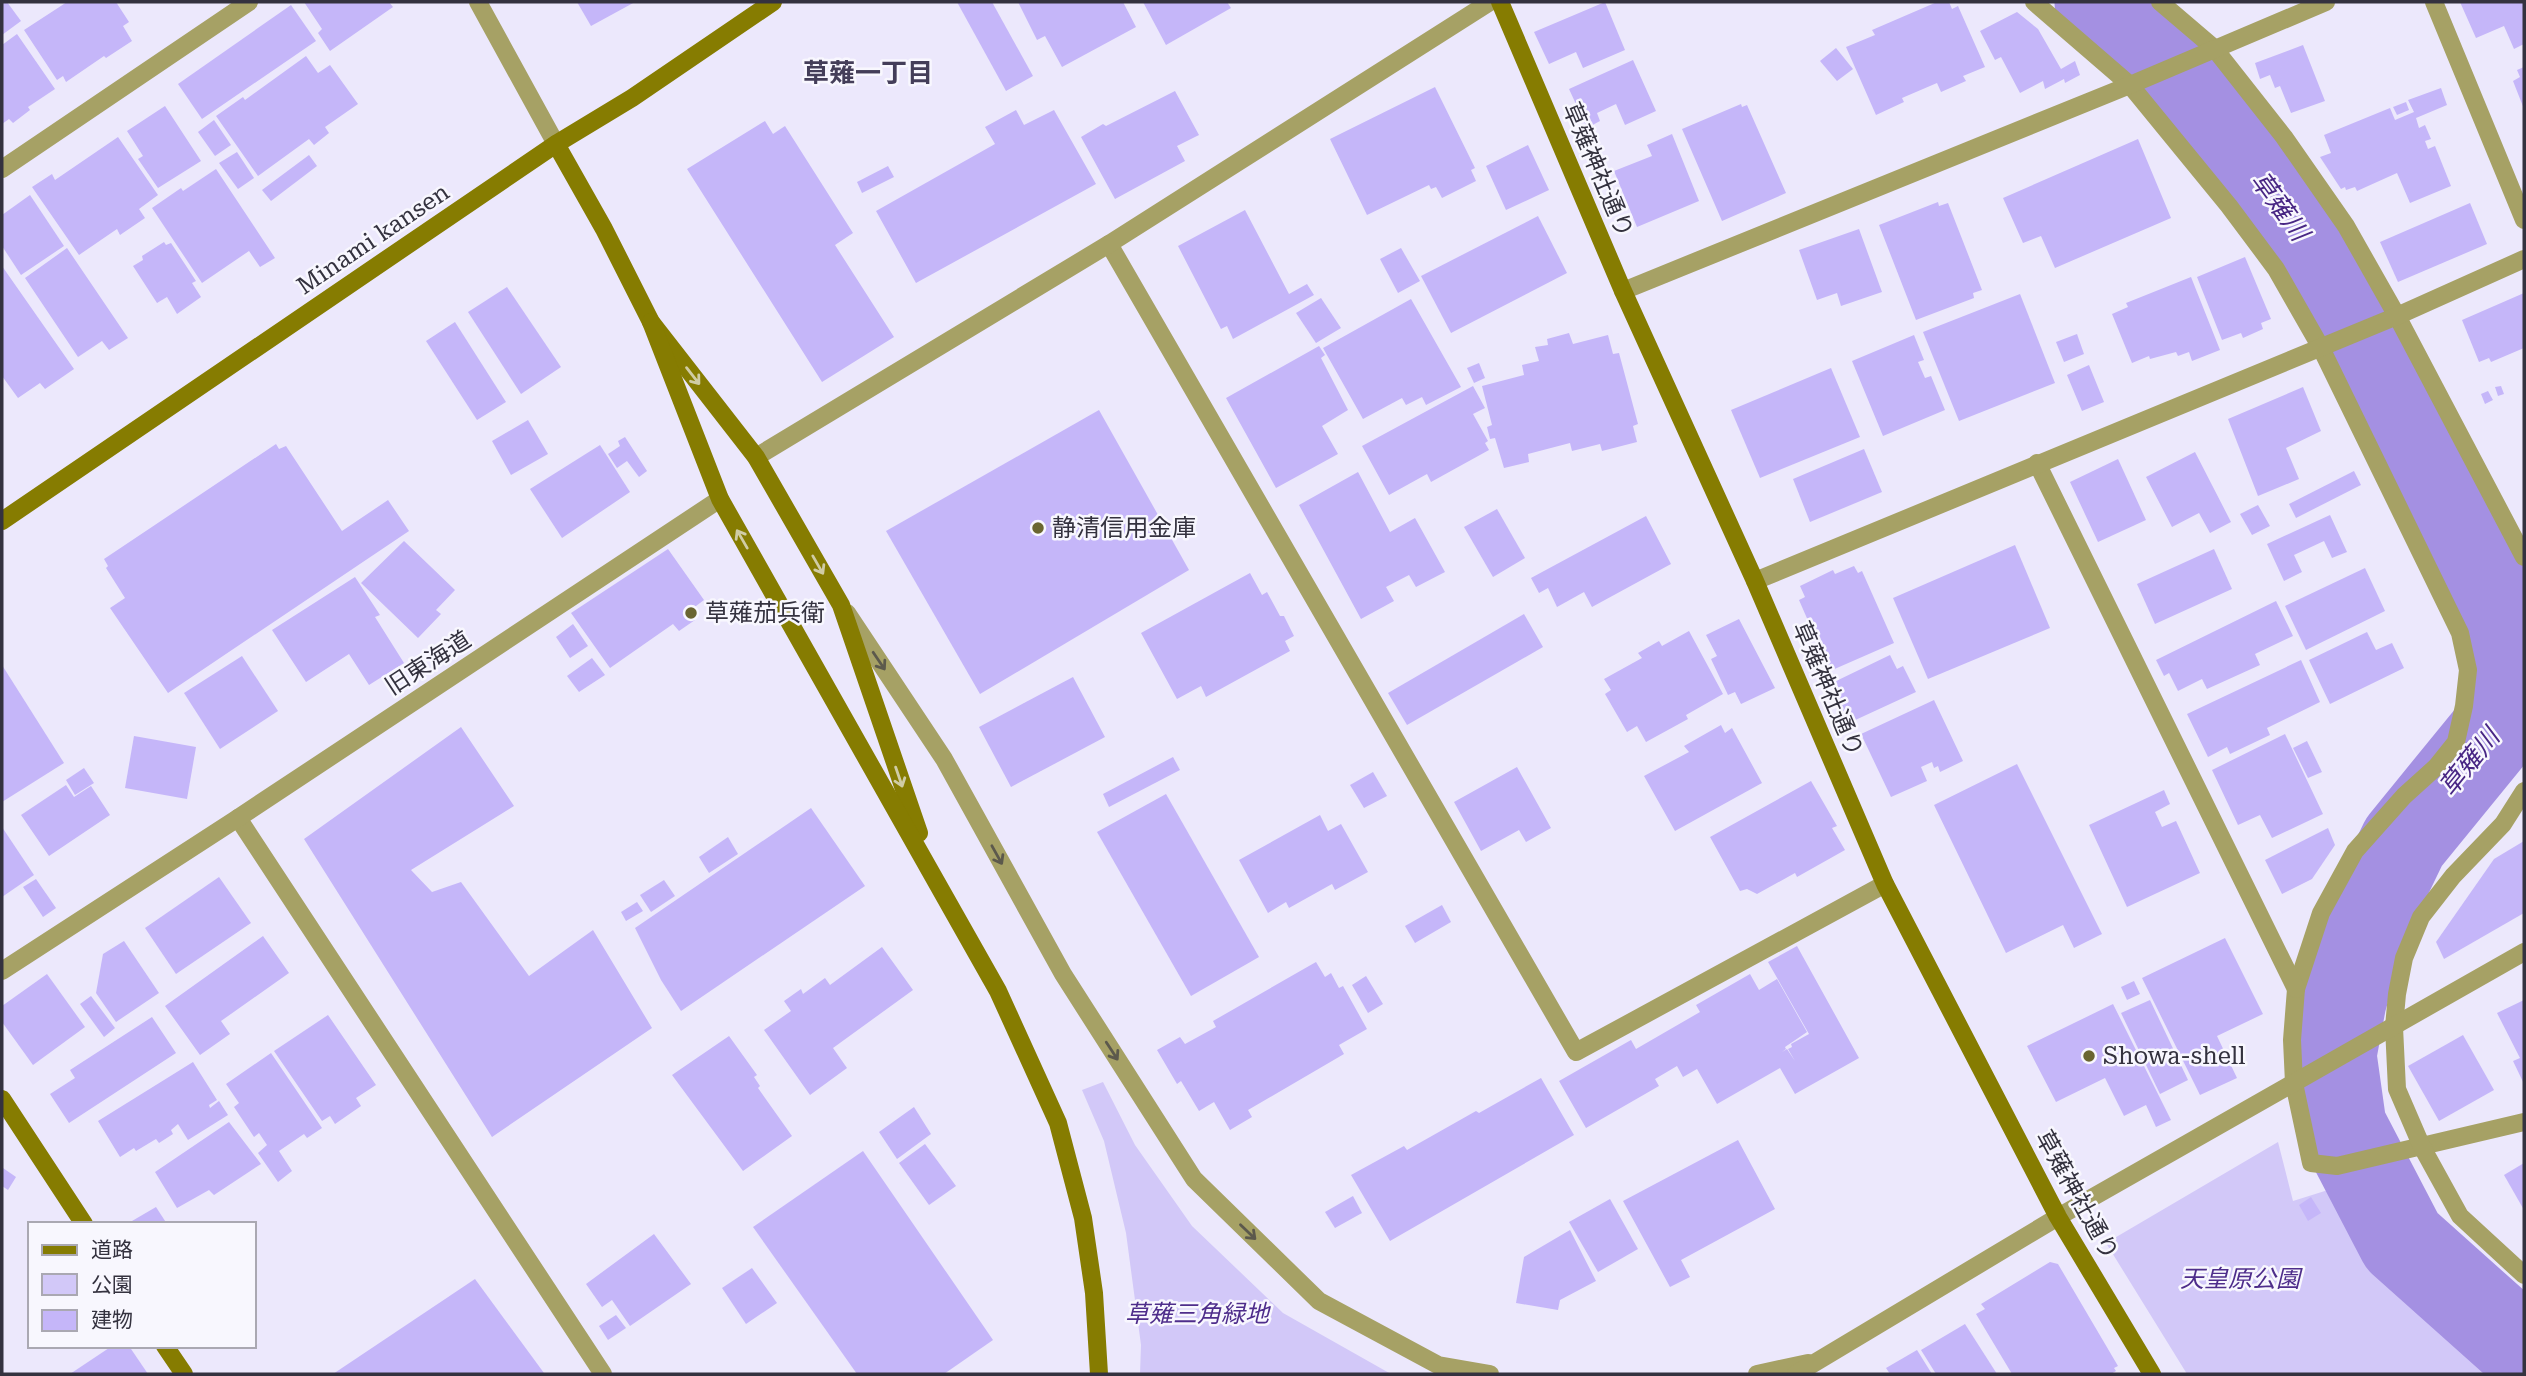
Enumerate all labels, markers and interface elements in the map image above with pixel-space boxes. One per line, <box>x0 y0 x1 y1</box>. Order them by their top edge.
district label: 草薙一丁目 <box>803 58 933 88</box>
street label: 草薙神社通り <box>1557 98 1639 242</box>
water label: 草薙川 <box>2245 166 2317 249</box>
street label: Minami kansen <box>292 178 454 300</box>
one-way arrow <box>685 366 700 384</box>
place label: 静清信用金庫 <box>1052 514 1196 542</box>
marker: 静清信用金庫 <box>1030 520 1046 536</box>
one-way arrow <box>735 529 749 549</box>
one-way arrow <box>811 554 825 574</box>
place label: 草薙茄兵衛 <box>705 599 825 627</box>
marker: 草薙茄兵衛 <box>683 605 699 621</box>
street label: 草薙神社通り <box>1787 617 1869 761</box>
street label: 旧東海道 <box>380 625 476 701</box>
one-way arrow <box>872 651 886 670</box>
water label: 草薙川 <box>2433 720 2507 802</box>
one-way arrow <box>894 765 906 787</box>
one-way arrow <box>991 844 1005 865</box>
one-way arrow <box>1106 1041 1120 1061</box>
place label: Showa-shell <box>2103 1042 2245 1070</box>
marker: Showa-shell <box>2081 1048 2097 1064</box>
street label: 草薙神社通り <box>2030 1125 2124 1265</box>
legend <box>28 1222 256 1348</box>
one-way arrow <box>1240 1224 1257 1241</box>
text: 道路 <box>91 1238 133 1262</box>
park label: 天皇原公園 <box>2180 1265 2303 1293</box>
text: 公園 <box>91 1273 133 1297</box>
park label: 草薙三角緑地 <box>1125 1300 1272 1328</box>
text: 建物 <box>91 1308 133 1332</box>

